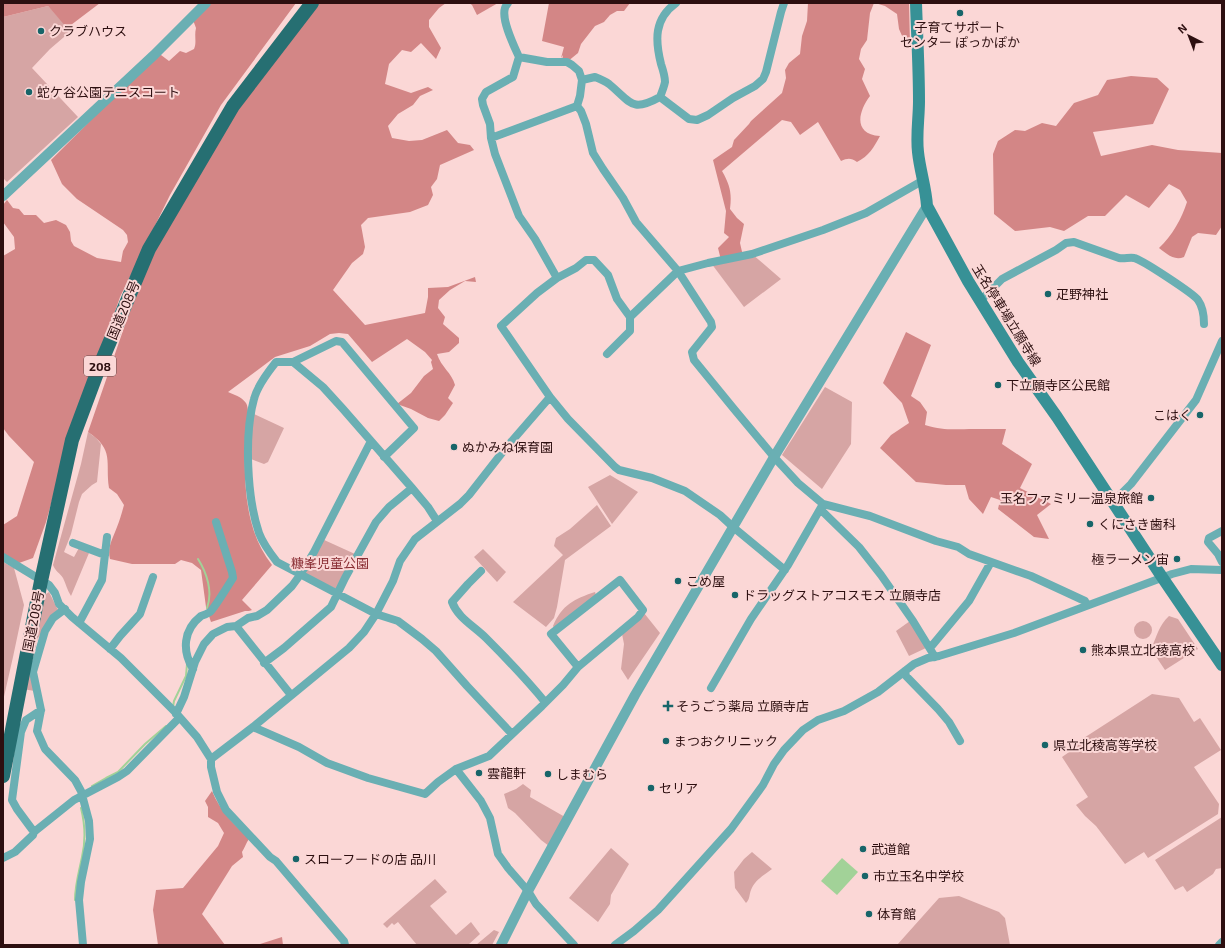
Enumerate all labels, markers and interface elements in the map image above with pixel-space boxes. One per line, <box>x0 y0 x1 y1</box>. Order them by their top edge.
marker: 子育てサポート センター ぽっかぽか <box>955 8 965 18</box>
north arrow <box>1169 16 1209 56</box>
place label: 子育てサポート センター ぽっかぽか <box>900 19 1020 50</box>
text: N <box>1175 21 1189 36</box>
place label: クラブハウス <box>49 23 127 39</box>
marker: クラブハウス <box>36 26 46 36</box>
place label: 蛇ケ谷公園テニスコート <box>37 84 180 100</box>
marker: 蛇ケ谷公園テニスコート <box>24 87 34 97</box>
street label: 玉名停車場立願寺線 <box>969 261 1045 369</box>
street label: 国道208号 <box>104 278 142 342</box>
place label: 疋野神社 <box>1056 286 1108 302</box>
marker: 疋野神社 <box>1043 289 1053 299</box>
road number: 208 <box>84 356 116 376</box>
place label: 下立願寺区公民館 <box>1006 377 1110 393</box>
marker: 下立願寺区公民館 <box>993 380 1003 390</box>
place label: こはく <box>1153 407 1192 423</box>
marker: こはく <box>1195 410 1205 420</box>
place label: ぬかみね保育園 <box>462 439 553 455</box>
marker: ぬかみね保育園 <box>449 442 459 452</box>
place label: 玉名ファミリー温泉旅館 <box>1000 490 1143 506</box>
marker: 玉名ファミリー温泉旅館 <box>1146 493 1156 503</box>
place label: くにさき歯科 <box>1098 516 1176 532</box>
marker: くにさき歯科 <box>1085 519 1095 529</box>
place label: 極ラーメン宙 <box>1092 551 1169 567</box>
marker: 極ラーメン宙 <box>1172 554 1182 564</box>
park label: 糠峯児童公園 <box>291 555 369 571</box>
place label: こめ屋 <box>686 573 725 589</box>
marker: こめ屋 <box>673 576 683 586</box>
place label: ドラッグストアコスモス 立願寺店 <box>743 587 941 603</box>
street label: 国道208号 <box>19 589 47 653</box>
marker: ドラッグストアコスモス 立願寺店 <box>730 590 740 600</box>
place label: 熊本県立北稜高校 <box>1091 642 1195 658</box>
marker: 熊本県立北稜高校 <box>1078 645 1088 655</box>
place label: そうごう薬局 立願寺店 <box>676 698 809 714</box>
marker: そうごう薬局 立願寺店 <box>663 701 673 711</box>
place label: まつおクリニック <box>674 733 778 749</box>
marker: まつおクリニック <box>661 736 671 746</box>
place label: 県立北稜高等学校 <box>1053 737 1157 753</box>
marker: 県立北稜高等学校 <box>1040 740 1050 750</box>
place label: 雲龍軒 <box>487 765 526 781</box>
place label: しまむら <box>556 766 608 782</box>
marker: 雲龍軒 <box>474 768 484 778</box>
marker: しまむら <box>543 769 553 779</box>
place label: セリア <box>659 780 698 796</box>
marker: セリア <box>646 783 656 793</box>
place label: 武道館 <box>871 841 910 857</box>
marker: 武道館 <box>858 844 868 854</box>
place label: スローフードの店 品川 <box>304 851 436 867</box>
marker: スローフードの店 品川 <box>291 854 301 864</box>
place label: 市立玉名中学校 <box>873 868 964 884</box>
marker: 市立玉名中学校 <box>860 871 870 881</box>
place label: 体育館 <box>877 906 916 922</box>
marker: 体育館 <box>864 909 874 919</box>

